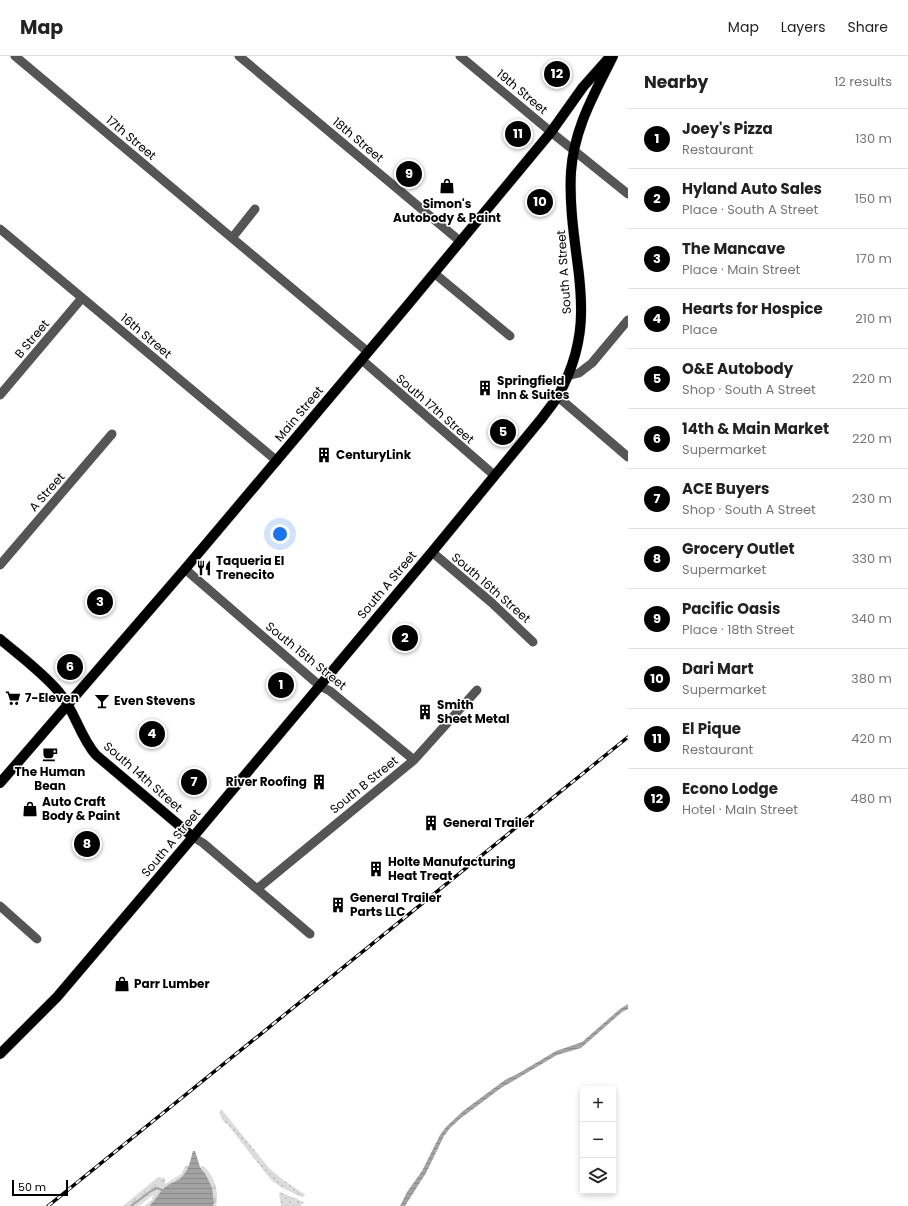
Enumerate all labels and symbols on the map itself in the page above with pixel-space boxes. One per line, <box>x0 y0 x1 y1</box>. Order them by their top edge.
pin: 12 <box>544 59 570 89</box>
street label: 19th Street <box>493 65 551 118</box>
street label: 17th Street <box>103 112 160 164</box>
street label: 18th Street <box>329 113 387 166</box>
pin: 11 <box>505 119 531 149</box>
pin: 9 <box>396 159 422 189</box>
shop icon: Simon's Autobody & Paint <box>438 177 456 195</box>
pin: 10 <box>527 187 553 217</box>
place label: Simon's Autobody & Paint <box>393 195 501 226</box>
street label: South A Street <box>552 229 575 315</box>
street label: 16th Street <box>117 309 175 362</box>
street label: B Street <box>10 316 53 362</box>
street label: South 17th Street <box>393 370 478 447</box>
place label: Springfield Inn & Suites <box>497 372 570 403</box>
building icon: Springfield Inn & Suites <box>476 379 494 397</box>
street label: Main Street <box>270 382 327 445</box>
pin: 5 <box>490 417 516 447</box>
building icon: CenturyLink <box>315 446 333 464</box>
place label: CenturyLink <box>336 446 412 463</box>
street label: A Street <box>25 469 68 515</box>
your location <box>270 524 290 544</box>
street label: South A Street <box>353 547 420 622</box>
street label: South 16th Street <box>448 549 534 627</box>
place label: Taqueria El Trenecito <box>216 552 284 583</box>
restaurant icon: Taqueria El Trenecito <box>195 559 213 577</box>
pin: 3 <box>87 587 113 617</box>
street label: South 15th Street <box>263 619 349 693</box>
pin: 2 <box>392 623 418 653</box>
pin: 6 <box>57 652 83 682</box>
pin: 1 <box>268 670 294 700</box>
supermarket icon: 7-Eleven <box>4 689 22 707</box>
place label: 7-Eleven <box>25 689 79 706</box>
bar icon: Even Stevens <box>93 692 111 710</box>
place label: Even Stevens <box>114 692 196 709</box>
place label: Smith Sheet Metal <box>437 696 510 727</box>
building icon: Smith Sheet Metal <box>416 703 434 721</box>
pin: 4 <box>139 719 165 749</box>
street label: South 14th Street <box>100 738 186 816</box>
cafe icon: The Human Bean <box>41 745 59 763</box>
street label: South B Street <box>326 752 401 817</box>
place label: The Human Bean <box>15 763 85 794</box>
pin: 7 <box>181 767 207 797</box>
place label: River Roofing <box>226 773 307 790</box>
building icon: River Roofing <box>310 773 328 791</box>
place label: Auto Craft Body & Paint <box>42 793 120 824</box>
shop icon: Auto Craft Body & Paint <box>21 800 39 818</box>
street label: South A Street <box>137 805 204 880</box>
building icon: General Trailer <box>422 814 440 832</box>
place label: General Trailer <box>443 814 534 831</box>
pin: 8 <box>74 829 100 859</box>
place label: Holte Manufacturing Heat Treat <box>388 853 516 884</box>
building icon: Holte Manufacturing Heat Treat <box>367 860 385 878</box>
place label: General Trailer Parts LLC <box>350 889 441 920</box>
building icon: General Trailer Parts LLC <box>329 896 347 914</box>
shop icon: Parr Lumber <box>113 975 131 993</box>
place label: Parr Lumber <box>134 975 210 992</box>
scale bar <box>12 1178 68 1197</box>

